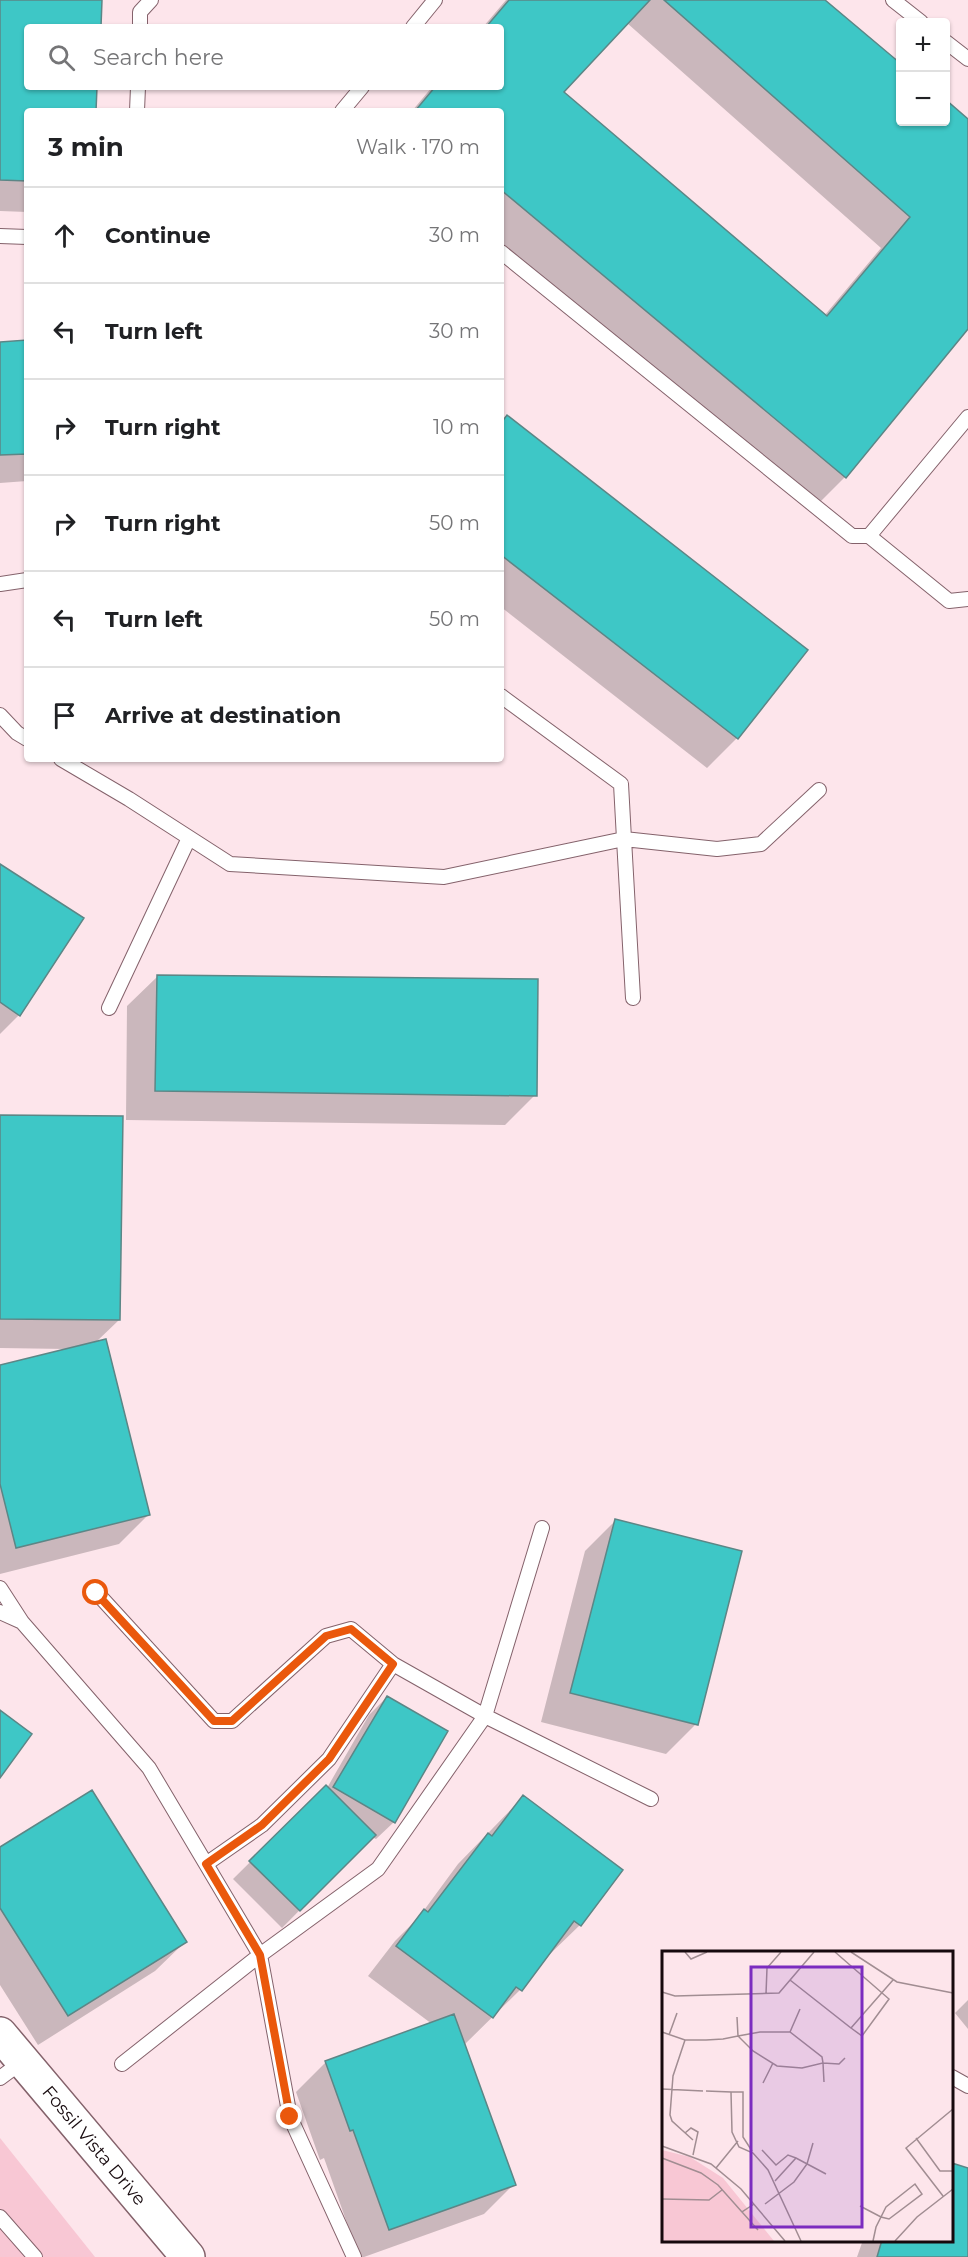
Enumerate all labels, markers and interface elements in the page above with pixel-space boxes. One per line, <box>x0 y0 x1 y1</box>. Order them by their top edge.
map controls <box>896 18 950 126</box>
button: + <box>896 18 950 72</box>
search box <box>24 24 504 90</box>
icon: search <box>45 41 78 74</box>
text: Search here <box>93 44 224 71</box>
button: − <box>896 72 950 126</box>
text: 3 min <box>48 131 124 163</box>
text: Walk · 170 m <box>356 135 480 159</box>
icon: ahead <box>48 219 81 252</box>
text: Continue <box>105 222 211 249</box>
text: 30 m <box>429 223 480 247</box>
icon: left <box>48 315 81 348</box>
text: Turn left <box>105 318 203 345</box>
text: 30 m <box>429 319 480 343</box>
icon: right <box>48 411 81 444</box>
text: Turn right <box>105 414 220 441</box>
text: 10 m <box>433 415 480 439</box>
icon: right <box>48 507 81 540</box>
text: Turn right <box>105 510 220 537</box>
text: 50 m <box>429 511 480 535</box>
icon: left <box>48 603 81 636</box>
text: Turn left <box>105 606 203 633</box>
text: 50 m <box>429 607 480 631</box>
icon: arrive <box>48 699 81 732</box>
text: Arrive at destination <box>105 702 341 729</box>
route start <box>82 1579 108 1605</box>
inset map <box>662 1951 953 2242</box>
street label: Fossil Vista Drive <box>37 2081 151 2210</box>
route end <box>276 2103 302 2129</box>

